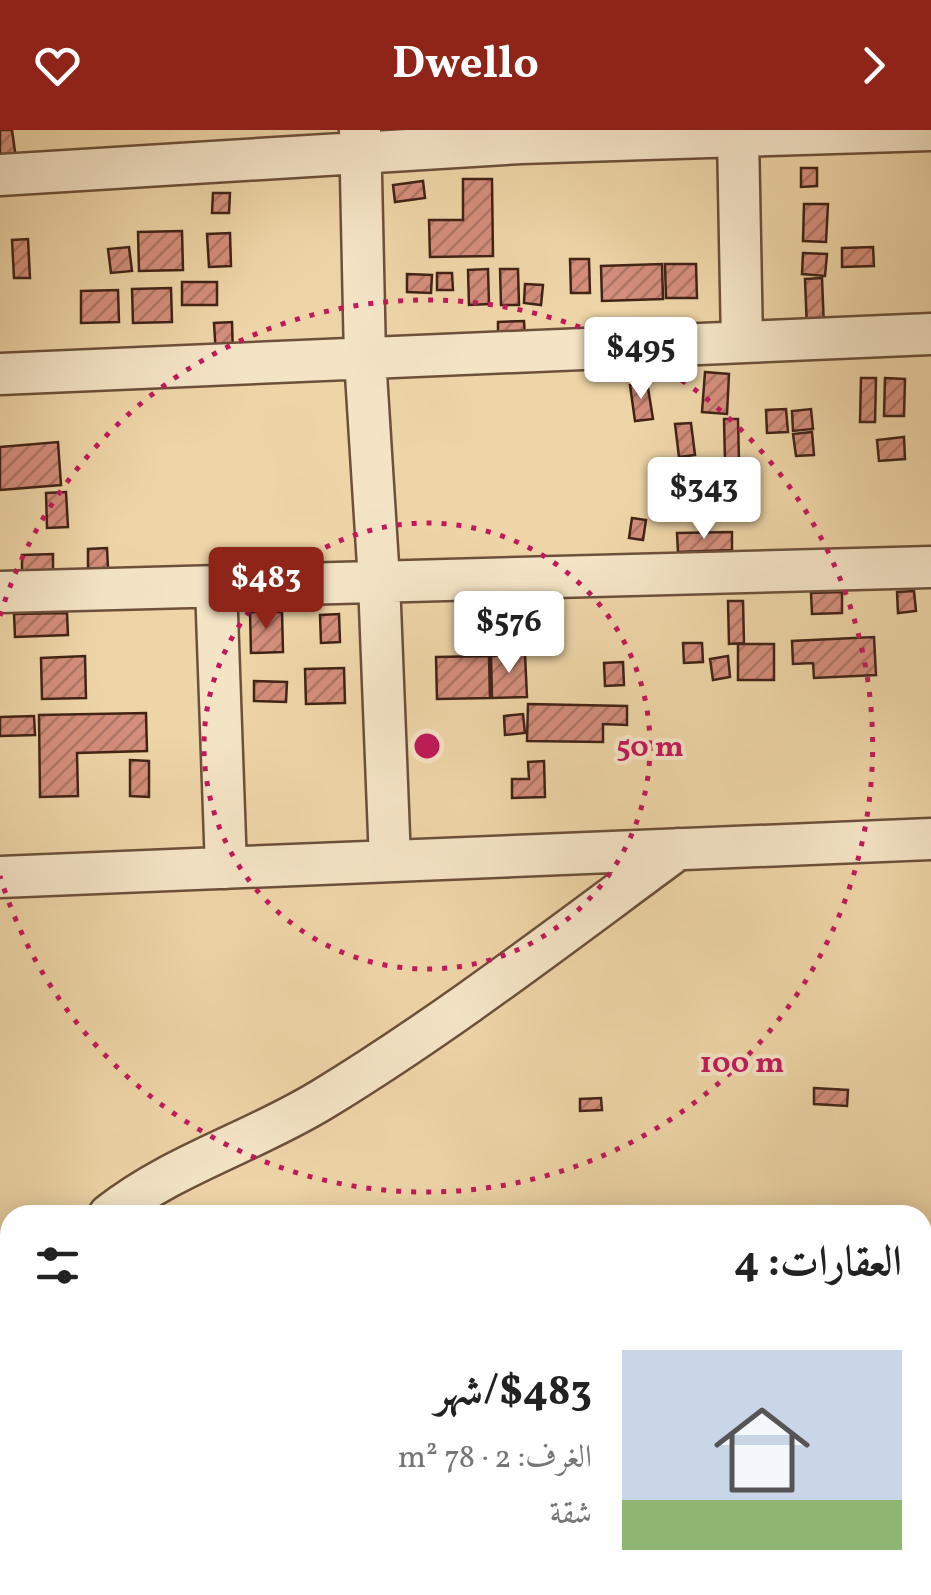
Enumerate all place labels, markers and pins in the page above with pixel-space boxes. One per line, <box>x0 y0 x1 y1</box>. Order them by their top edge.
pin: $495 <box>582 317 700 402</box>
pin: $343 <box>645 457 763 542</box>
pin: $483 <box>207 547 325 632</box>
pin: $576 <box>450 591 568 676</box>
centre of rings <box>409 728 445 764</box>

